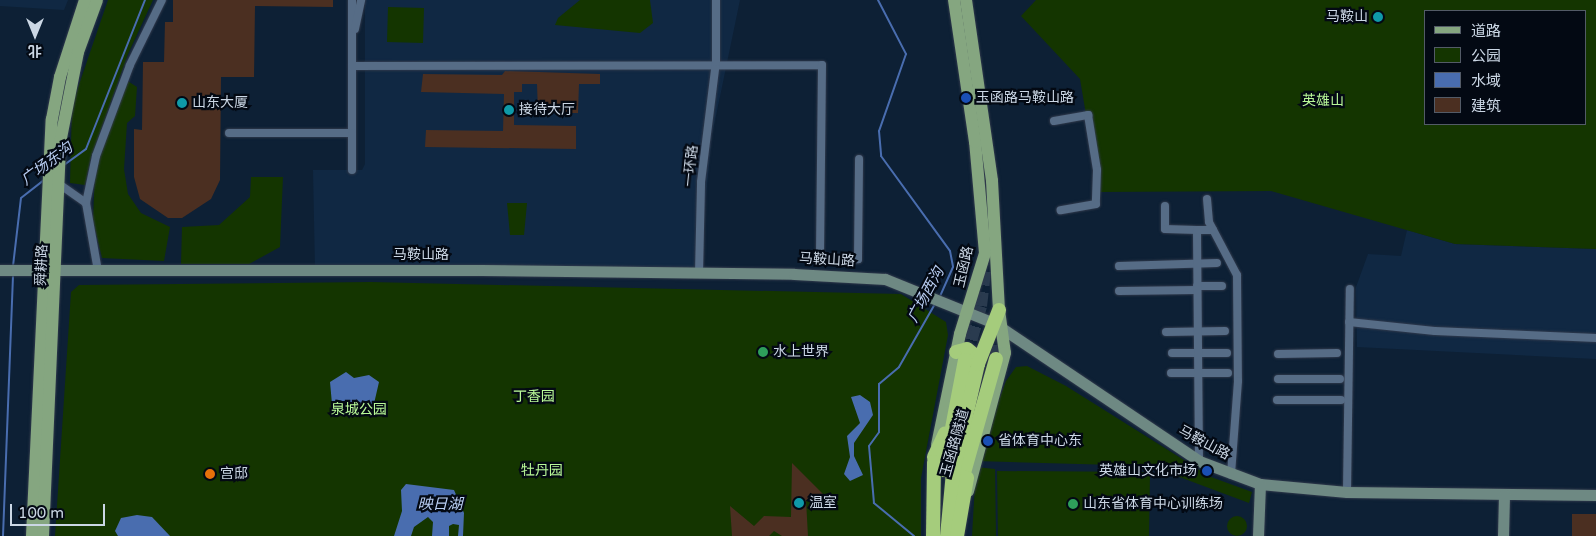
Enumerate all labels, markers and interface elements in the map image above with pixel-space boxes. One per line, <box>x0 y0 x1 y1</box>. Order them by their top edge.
place label: 马鞍山 <box>1326 9 1368 25</box>
north arrow <box>10 10 60 60</box>
legend <box>1424 10 1586 125</box>
marker: 马鞍山 <box>1372 11 1384 23</box>
text: 道路 <box>1471 22 1501 40</box>
text: 北 <box>28 42 42 59</box>
text: 公园 <box>1471 47 1501 65</box>
text: 水域 <box>1471 72 1501 90</box>
place label: 玉函路马鞍山路 <box>976 90 1074 106</box>
marker: 玉函路马鞍山路 <box>960 92 972 104</box>
park label: 英雄山 <box>1302 93 1344 109</box>
place label: 山东大厦 <box>192 95 248 111</box>
marker: 山东大厦 <box>176 97 188 109</box>
text: 建筑 <box>1471 97 1501 115</box>
place label: 接待大厅 <box>519 102 575 118</box>
marker: 接待大厅 <box>503 104 515 116</box>
water label: 广场东沟 <box>18 139 76 189</box>
street label: 一环路 <box>680 144 702 188</box>
street label: 舜耕路 <box>33 244 51 286</box>
street label: 玉函路 <box>951 245 977 289</box>
street label: 马鞍山路 <box>393 247 449 263</box>
street label: 马鞍山路 <box>799 250 855 270</box>
water label: 广场西沟 <box>904 264 948 326</box>
place label: 水上世界 <box>773 344 829 360</box>
marker: 水上世界 <box>757 346 769 358</box>
park label: 丁香园 <box>513 389 555 405</box>
park label: 泉城公园 <box>331 402 387 418</box>
street label: 玉函路隧道 <box>937 407 973 479</box>
street label: 马鞍山路 <box>1175 422 1233 464</box>
place label: 省体育中心东 <box>998 433 1082 449</box>
marker: 省体育中心东 <box>982 435 994 447</box>
park label: 牡丹园 <box>521 463 563 479</box>
place label: 英雄山文化市场 <box>1099 463 1197 479</box>
marker: 英雄山文化市场 <box>1201 465 1213 477</box>
place label: 宫邸 <box>220 466 248 482</box>
marker: 宫邸 <box>204 468 216 480</box>
scale bar <box>12 494 108 526</box>
place label: 温室 <box>809 495 837 511</box>
water label: 映日湖 <box>418 496 462 514</box>
place label: 山东省体育中心训练场 <box>1083 496 1223 512</box>
marker: 温室 <box>793 497 805 509</box>
marker: 山东省体育中心训练场 <box>1067 498 1079 510</box>
text: 100 m <box>18 504 64 522</box>

